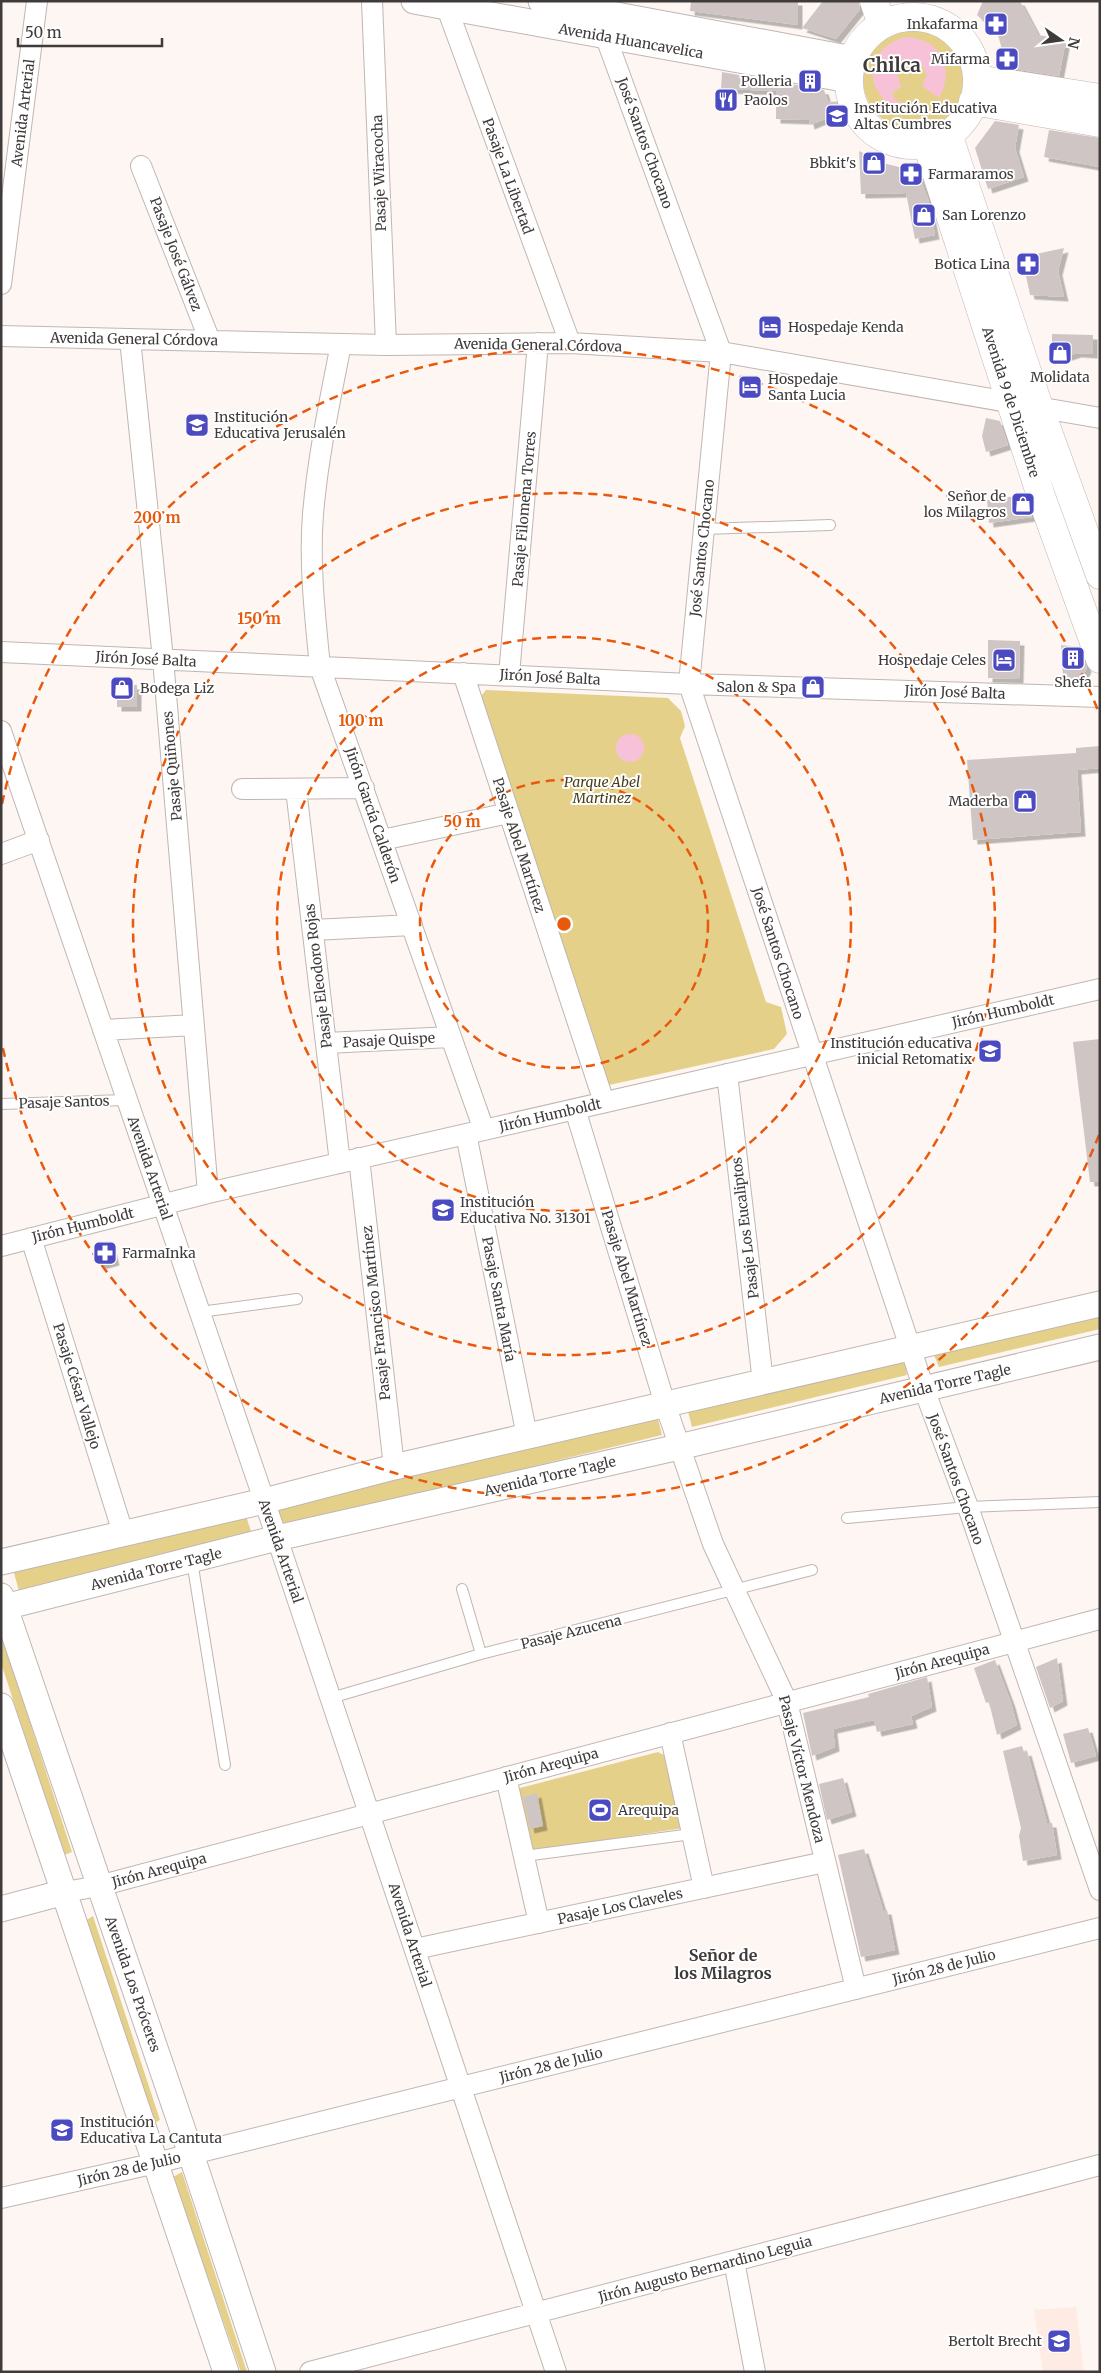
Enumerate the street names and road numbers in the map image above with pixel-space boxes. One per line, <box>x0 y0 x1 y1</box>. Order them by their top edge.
street label: Avenida Huancavelica <box>556 19 705 63</box>
street label: Avenida Arterial <box>7 57 39 169</box>
street label: José Santos Chocano <box>613 74 677 211</box>
street label: Pasaje Wiracocha <box>368 114 390 232</box>
street label: Pasaje La Libertad <box>479 115 538 237</box>
street label: Pasaje José Gálvez <box>146 194 206 314</box>
street label: Avenida 9 de Diciembre <box>978 323 1044 480</box>
street label: Avenida General Córdova <box>49 329 219 349</box>
street label: Avenida General Córdova <box>453 335 623 355</box>
street label: Pasaje Filomena Torres <box>508 430 540 588</box>
street label: José Santos Chocano <box>686 478 718 619</box>
street label: Jirón José Balta <box>94 647 197 671</box>
street label: Jirón José Balta <box>498 665 601 689</box>
street label: Jirón José Balta <box>903 681 1006 703</box>
street label: Pasaje Quiñones <box>158 710 186 822</box>
street label: Jirón García Calderón <box>341 744 405 885</box>
street label: Pasaje Abel Martínez <box>489 775 549 915</box>
street label: José Santos Chocano <box>748 884 808 1021</box>
street label: Pasaje Eleodoro Rojas <box>300 903 336 1049</box>
street label: Jirón Humboldt <box>949 990 1056 1032</box>
street label: Pasaje Quispe <box>342 1029 436 1051</box>
street label: Pasaje Santos <box>18 1091 110 1113</box>
street label: Jirón Humboldt <box>496 1094 603 1136</box>
street label: Avenida Arterial <box>123 1113 176 1223</box>
street label: Pasaje Los Eucaliptos <box>727 1156 763 1300</box>
street label: Jirón Humboldt <box>29 1204 136 1247</box>
street label: Pasaje Abel Martínez <box>598 1208 656 1348</box>
street label: Pasaje Francisco Martínez <box>358 1224 394 1401</box>
street label: Pasaje Santa María <box>478 1235 520 1363</box>
street label: Pasaje César Vallejo <box>49 1321 105 1451</box>
street label: Avenida Torre Tagle <box>876 1360 1013 1408</box>
street label: José Santos Chocano <box>924 1410 988 1547</box>
street label: Avenida Torre Tagle <box>481 1452 618 1500</box>
street label: Avenida Arterial <box>254 1496 307 1606</box>
street label: Avenida Torre Tagle <box>88 1544 223 1594</box>
street label: Pasaje Azucena <box>519 1611 624 1653</box>
street label: Jirón Arequipa <box>892 1640 992 1683</box>
street label: Pasaje Víctor Mendoza <box>775 1693 829 1845</box>
street label: Jirón Arequipa <box>501 1744 601 1787</box>
street label: Jirón Arequipa <box>109 1849 209 1892</box>
street label: Avenida Arterial <box>384 1880 436 1990</box>
street label: Pasaje Los Claveles <box>556 1884 684 1928</box>
street label: Avenida Los Próceres <box>101 1913 165 2054</box>
street label: Jirón 28 de Julio <box>890 1946 997 1989</box>
street label: Jirón 28 de Julio <box>497 2044 604 2087</box>
street label: Jirón 28 de Julio <box>75 2148 182 2190</box>
street label: Jirón Augusto Bernardino Leguia <box>595 2232 814 2306</box>

